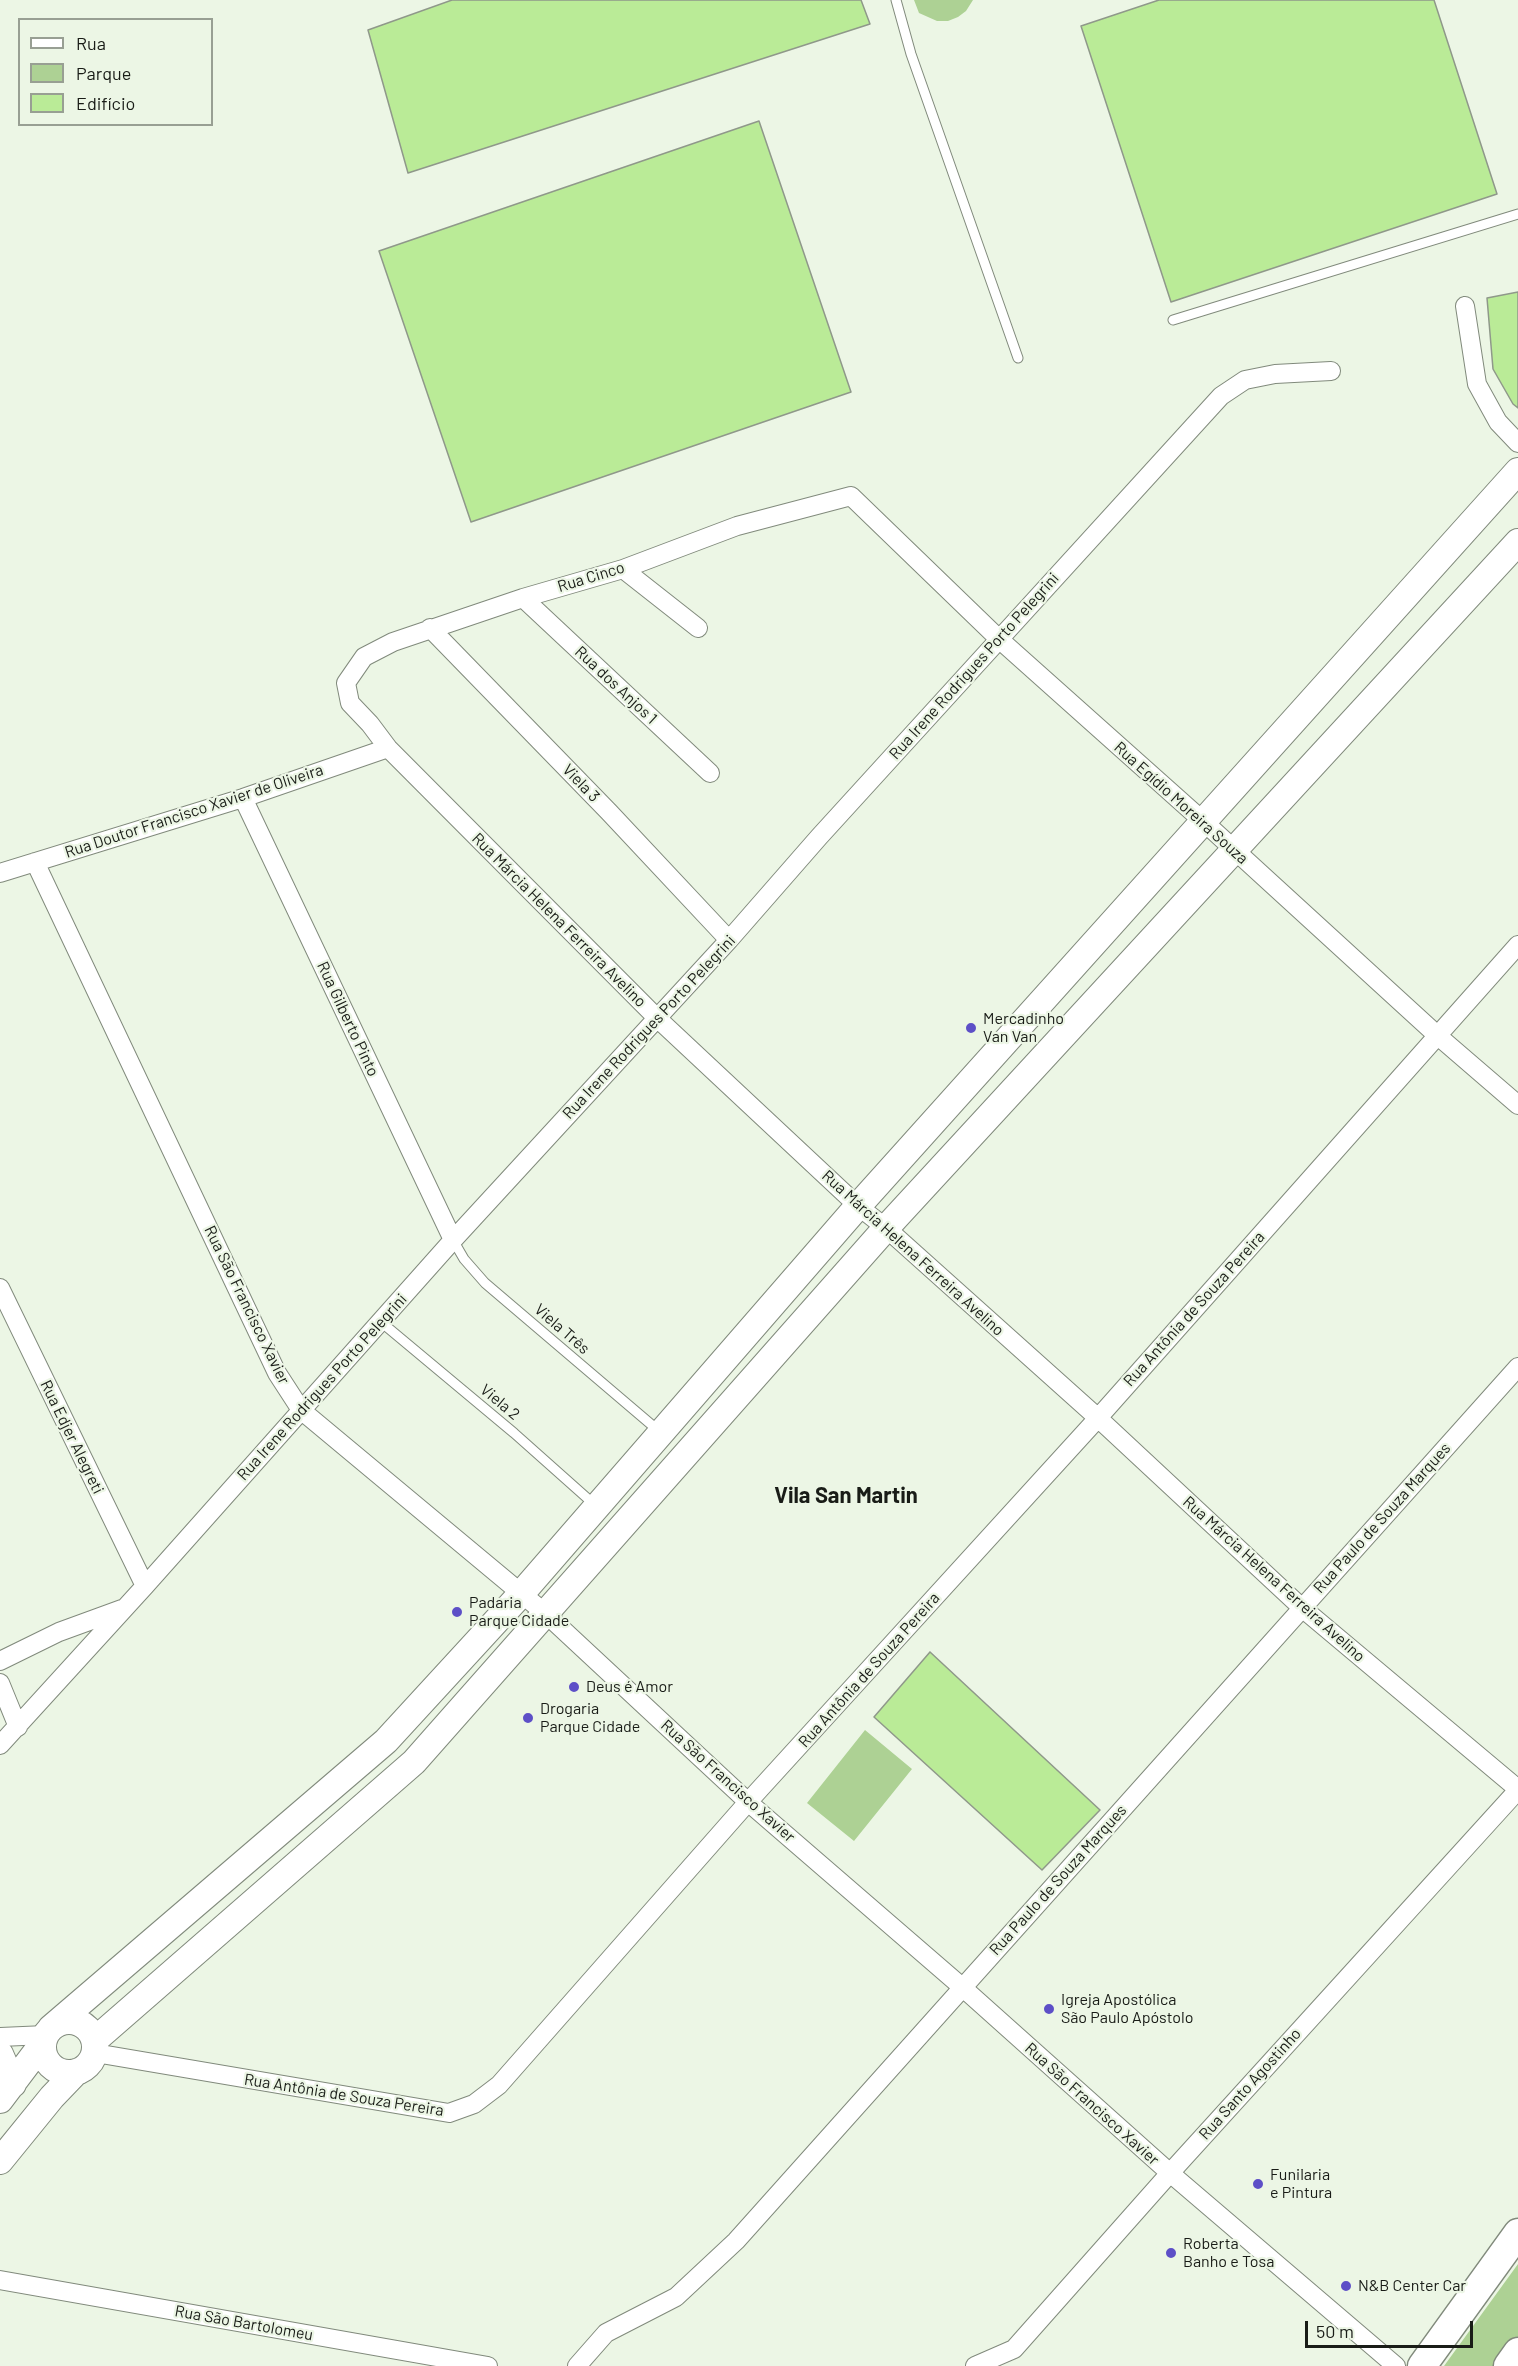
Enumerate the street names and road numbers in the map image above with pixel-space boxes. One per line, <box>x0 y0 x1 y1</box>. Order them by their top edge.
street label: Rua Cinco <box>555 558 627 596</box>
street label: Rua Irene Rodrigues Porto Pelegrini <box>885 569 1063 763</box>
street label: Rua dos Anjos 1 <box>571 642 661 728</box>
street label: Rua Egídio Moreira Souza <box>1110 738 1252 868</box>
street label: Rua Doutor Francisco Xavier de Oliveira <box>62 760 326 862</box>
street label: Viela 3 <box>558 760 604 806</box>
street label: Rua Márcia Helena Ferreira Avelino <box>468 829 650 1011</box>
street label: Rua Irene Rodrigues Porto Pelegrini <box>559 931 739 1123</box>
street label: Rua Gilberto Pinto <box>313 959 383 1079</box>
street label: Rua Márcia Helena Ferreira Avelino <box>818 1166 1008 1340</box>
street label: Rua São Francisco Xavier <box>200 1223 294 1387</box>
street label: Rua Antônia de Souza Pereira <box>1119 1228 1269 1390</box>
street label: Rua Irene Rodrigues Porto Pelegrini <box>233 1290 411 1484</box>
street label: Viela Três <box>530 1300 594 1358</box>
street label: Rua Edjer Alegreti <box>36 1377 108 1497</box>
street label: Viela 2 <box>476 1380 524 1424</box>
street label: Rua Paulo de Souza Marques <box>1309 1439 1455 1597</box>
street label: Rua Márcia Helena Ferreira Avelino <box>1179 1492 1369 1666</box>
street label: Rua Antônia de Souza Pereira <box>794 1589 944 1751</box>
street label: Rua São Francisco Xavier <box>657 1716 799 1846</box>
street label: Rua Paulo de Souza Marques <box>985 1801 1131 1959</box>
street label: Rua Santo Agostinho <box>1195 2024 1305 2144</box>
street label: Rua São Francisco Xavier <box>1021 2039 1163 2169</box>
street label: Rua Antônia de Souza Pereira <box>243 2070 445 2120</box>
street label: Rua São Bartolomeu <box>173 2301 315 2345</box>

